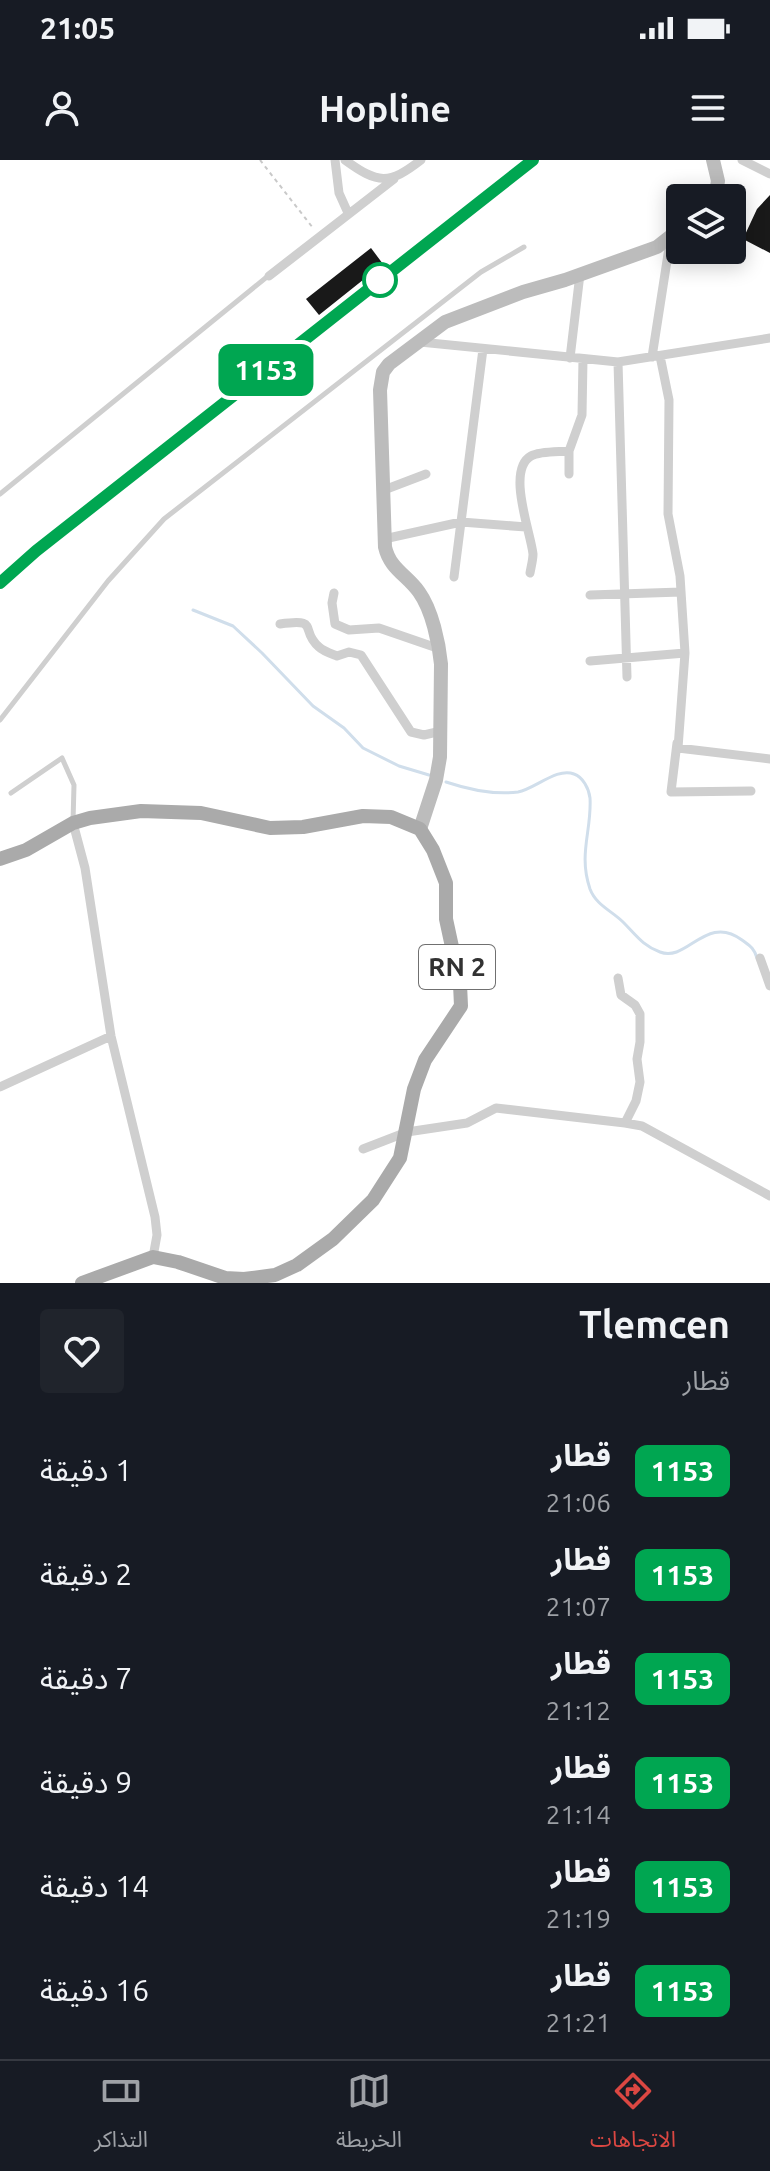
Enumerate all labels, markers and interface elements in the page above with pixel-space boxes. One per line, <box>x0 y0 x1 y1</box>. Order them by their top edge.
text: 21:05 <box>40 11 115 45</box>
icon: person <box>40 86 84 130</box>
icon: menu <box>686 86 730 130</box>
text: Hopline <box>319 88 451 129</box>
map controls <box>666 184 746 264</box>
button: layers <box>666 184 746 264</box>
unlabelled marker <box>363 263 397 297</box>
line badge: 1153 <box>210 344 322 396</box>
text: 1153 <box>234 354 298 385</box>
road number: RN 2 <box>419 945 495 989</box>
text: Tlemcen <box>579 1303 730 1345</box>
button: heart <box>40 1309 124 1393</box>
text: قطار <box>683 1366 730 1395</box>
text: قطار <box>551 1438 611 1472</box>
text: 1 دقيقة <box>40 1453 132 1487</box>
text: 1153 <box>651 1455 714 1486</box>
text: 21:06 <box>546 1488 611 1517</box>
text: قطار <box>551 1542 611 1576</box>
text: 2 دقيقة <box>40 1557 132 1591</box>
text: 1153 <box>651 1559 714 1590</box>
text: 21:07 <box>546 1592 611 1621</box>
text: قطار <box>551 1646 611 1680</box>
text: 7 دقيقة <box>40 1661 132 1695</box>
text: 1153 <box>651 1663 714 1694</box>
text: 21:12 <box>546 1696 611 1725</box>
text: قطار <box>551 1750 611 1784</box>
text: 9 دقيقة <box>40 1765 132 1799</box>
text: 1153 <box>651 1767 714 1798</box>
text: 21:14 <box>546 1800 611 1829</box>
text: قطار <box>551 1854 611 1888</box>
text: 14 دقيقة <box>40 1869 149 1903</box>
text: 1153 <box>651 1871 714 1902</box>
text: 21:19 <box>546 1904 611 1933</box>
text: قطار <box>551 1958 611 1992</box>
text: 16 دقيقة <box>40 1973 149 2007</box>
text: 1153 <box>651 1975 714 2006</box>
text: 21:21 <box>546 2008 611 2037</box>
tab: التذاكر <box>94 2069 148 2163</box>
tab: الخريطة <box>336 2069 402 2163</box>
tab: الاتجاهات <box>590 2069 676 2163</box>

